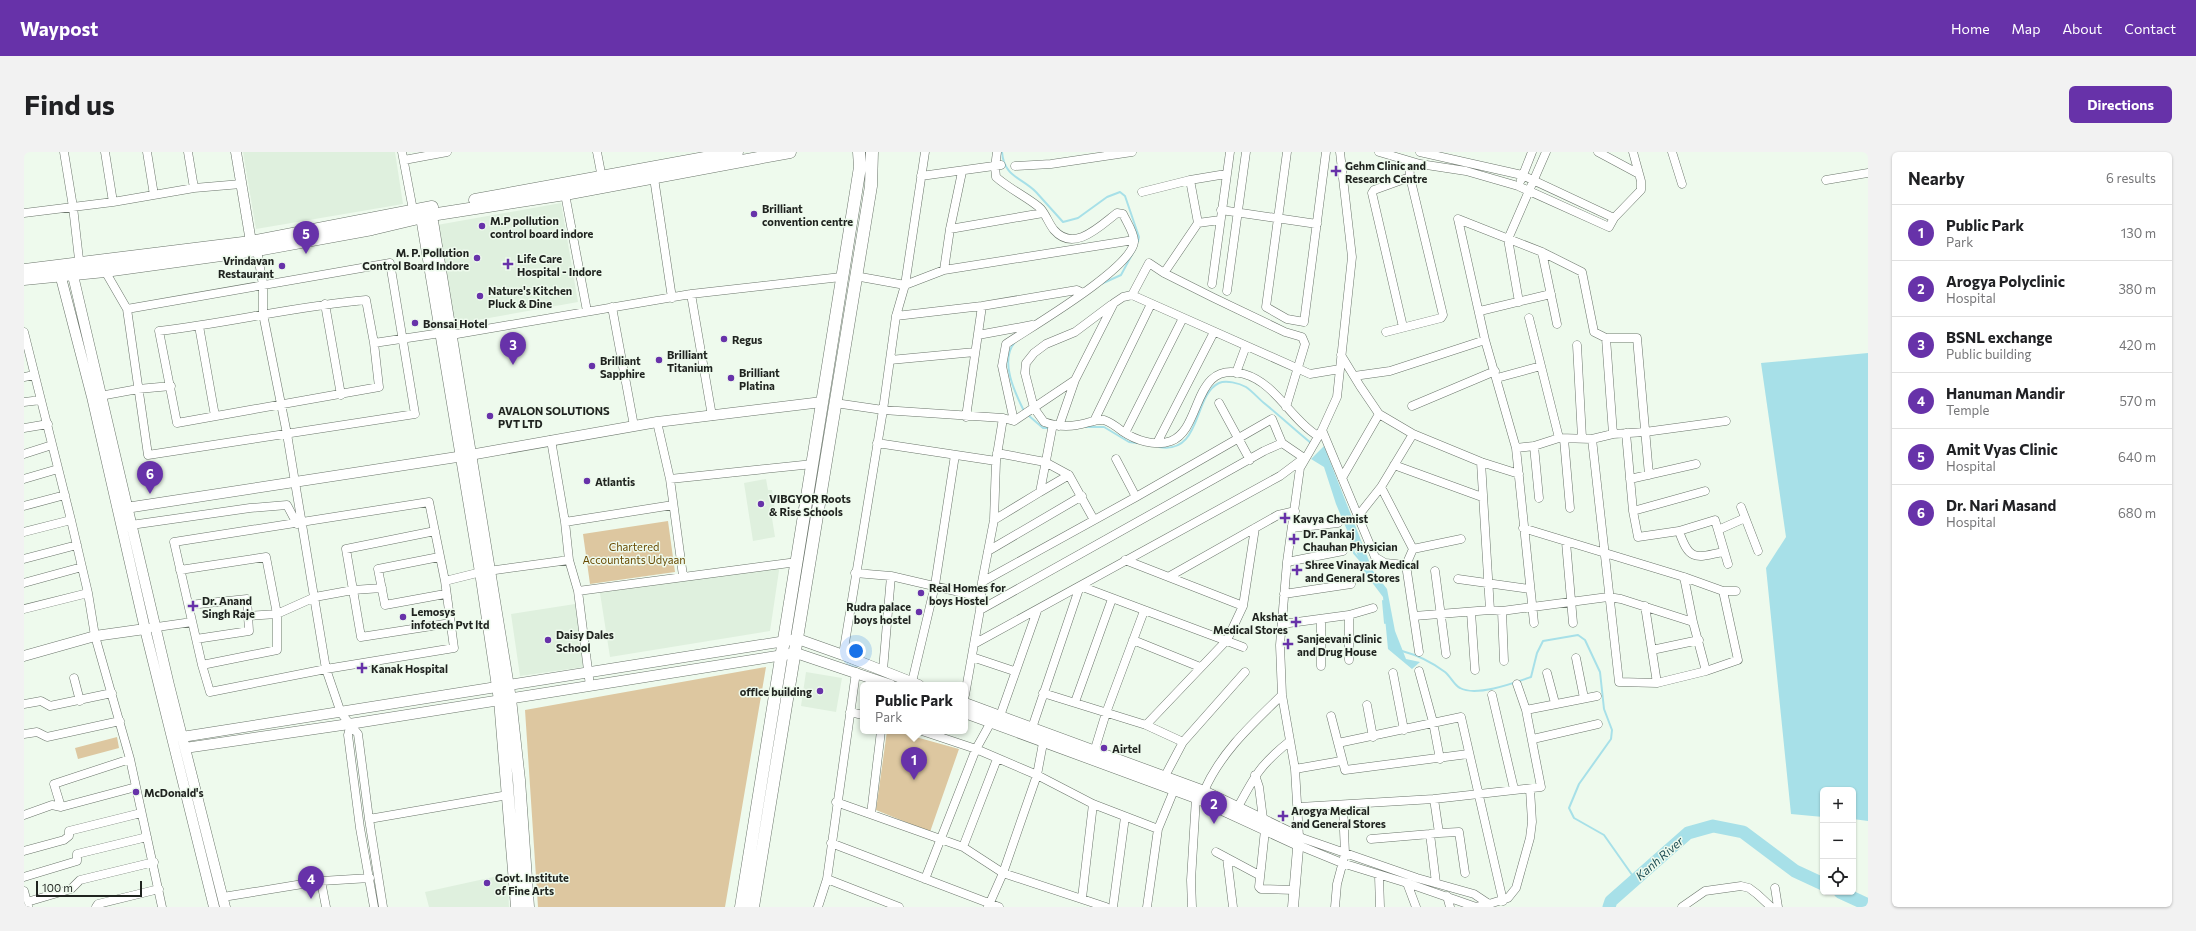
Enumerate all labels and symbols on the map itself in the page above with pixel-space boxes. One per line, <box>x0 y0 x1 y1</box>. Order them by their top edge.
place label: Gehm Clinic and Research Centre <box>1345 159 1428 185</box>
marker: Gehm Clinic and Research Centre <box>1330 165 1342 177</box>
place label: Brilliant convention centre <box>762 202 853 228</box>
marker: Brilliant convention centre <box>749 209 759 219</box>
place label: M.P pollution control board indore <box>490 214 594 240</box>
pin: 5 <box>293 221 319 254</box>
marker: M.P pollution control board indore <box>477 221 487 231</box>
place label: M. P. Pollution Control Board Indore <box>362 246 469 272</box>
place label: Life Care Hospital - Indore <box>517 252 602 278</box>
marker: M. P. Pollution Control Board Indore <box>472 253 482 263</box>
place label: Vrindavan Restaurant <box>218 254 274 280</box>
marker: Life Care Hospital - Indore <box>502 258 514 270</box>
marker: Vrindavan Restaurant <box>277 261 287 271</box>
place label: Nature's Kitchen Pluck & Dine <box>488 284 572 310</box>
marker: Nature's Kitchen Pluck & Dine <box>475 291 485 301</box>
place label: Bonsai Hotel <box>423 317 487 330</box>
marker: Bonsai Hotel <box>410 318 420 328</box>
pin: 3 <box>500 332 526 365</box>
place label: Regus <box>732 333 762 346</box>
marker: Regus <box>719 334 729 344</box>
place label: Brilliant Titanium <box>667 348 713 374</box>
place label: Brilliant Sapphire <box>600 354 645 380</box>
marker: Brilliant Titanium <box>654 355 664 365</box>
marker: Brilliant Sapphire <box>587 361 597 371</box>
place label: Brilliant Platina <box>739 366 780 392</box>
marker: Brilliant Platina <box>726 373 736 383</box>
place label: AVALON SOLUTIONS PVT LTD <box>498 404 610 430</box>
marker: AVALON SOLUTIONS PVT LTD <box>485 411 495 421</box>
pin: 6 <box>137 461 163 494</box>
place label: Atlantis <box>595 475 635 488</box>
marker: Atlantis <box>582 476 592 486</box>
place label: VIBGYOR Roots & Rise Schools <box>769 492 851 518</box>
marker: VIBGYOR Roots & Rise Schools <box>756 499 766 509</box>
place label: Kavya Chemist <box>1293 512 1369 525</box>
marker: Kavya Chemist <box>1280 513 1290 523</box>
place label: Dr. Pankaj Chauhan Physician <box>1303 527 1398 553</box>
marker: Dr. Pankaj Chauhan Physician <box>1288 533 1300 545</box>
park label: Chartered Accountants Udyaan <box>582 540 686 566</box>
place label: Shree Vinayak Medical and General Stores <box>1305 558 1419 584</box>
marker: Shree Vinayak Medical and General Stores <box>1292 565 1302 575</box>
place label: Real Homes for boys Hostel <box>929 581 1006 607</box>
marker: Real Homes for boys Hostel <box>916 588 926 598</box>
place label: Dr. Anand Singh Raje <box>202 594 255 620</box>
marker: Dr. Anand Singh Raje <box>187 600 199 612</box>
place label: Rudra palace boys hostel <box>846 600 911 626</box>
place label: Lemosys infotech Pvt ltd <box>411 605 489 631</box>
marker: Rudra palace boys hostel <box>914 607 924 617</box>
place label: Akshat Medical Stores <box>1213 610 1288 636</box>
marker: Lemosys infotech Pvt ltd <box>398 612 408 622</box>
marker: Akshat Medical Stores <box>1291 617 1301 627</box>
place label: Daisy Dales School <box>556 628 614 654</box>
place label: Sanjeevani Clinic and Drug House <box>1297 632 1382 658</box>
marker: Daisy Dales School <box>543 635 553 645</box>
marker: Sanjeevani Clinic and Drug House <box>1282 638 1294 650</box>
your location <box>846 641 866 661</box>
marker: Kanak Hospital <box>356 662 368 674</box>
place label: Kanak Hospital <box>371 662 448 675</box>
place label: office building <box>740 685 812 698</box>
marker: office building <box>815 686 825 696</box>
place label: Airtel <box>1112 742 1141 755</box>
marker: Airtel <box>1099 743 1109 753</box>
pin: 1 <box>901 747 927 780</box>
place label: McDonald's <box>144 786 204 799</box>
marker: McDonald's <box>131 787 141 797</box>
pin: 2 <box>1201 791 1227 824</box>
place label: Arogya Medical and General Stores <box>1291 804 1386 830</box>
marker: Arogya Medical and General Stores <box>1278 811 1288 821</box>
water label: Kanh River <box>1632 833 1687 883</box>
pin: 4 <box>298 866 324 899</box>
place label: Govt. Institute of Fine Arts <box>495 871 569 897</box>
marker: Govt. Institute of Fine Arts <box>482 878 492 888</box>
scale bar <box>36 879 142 898</box>

